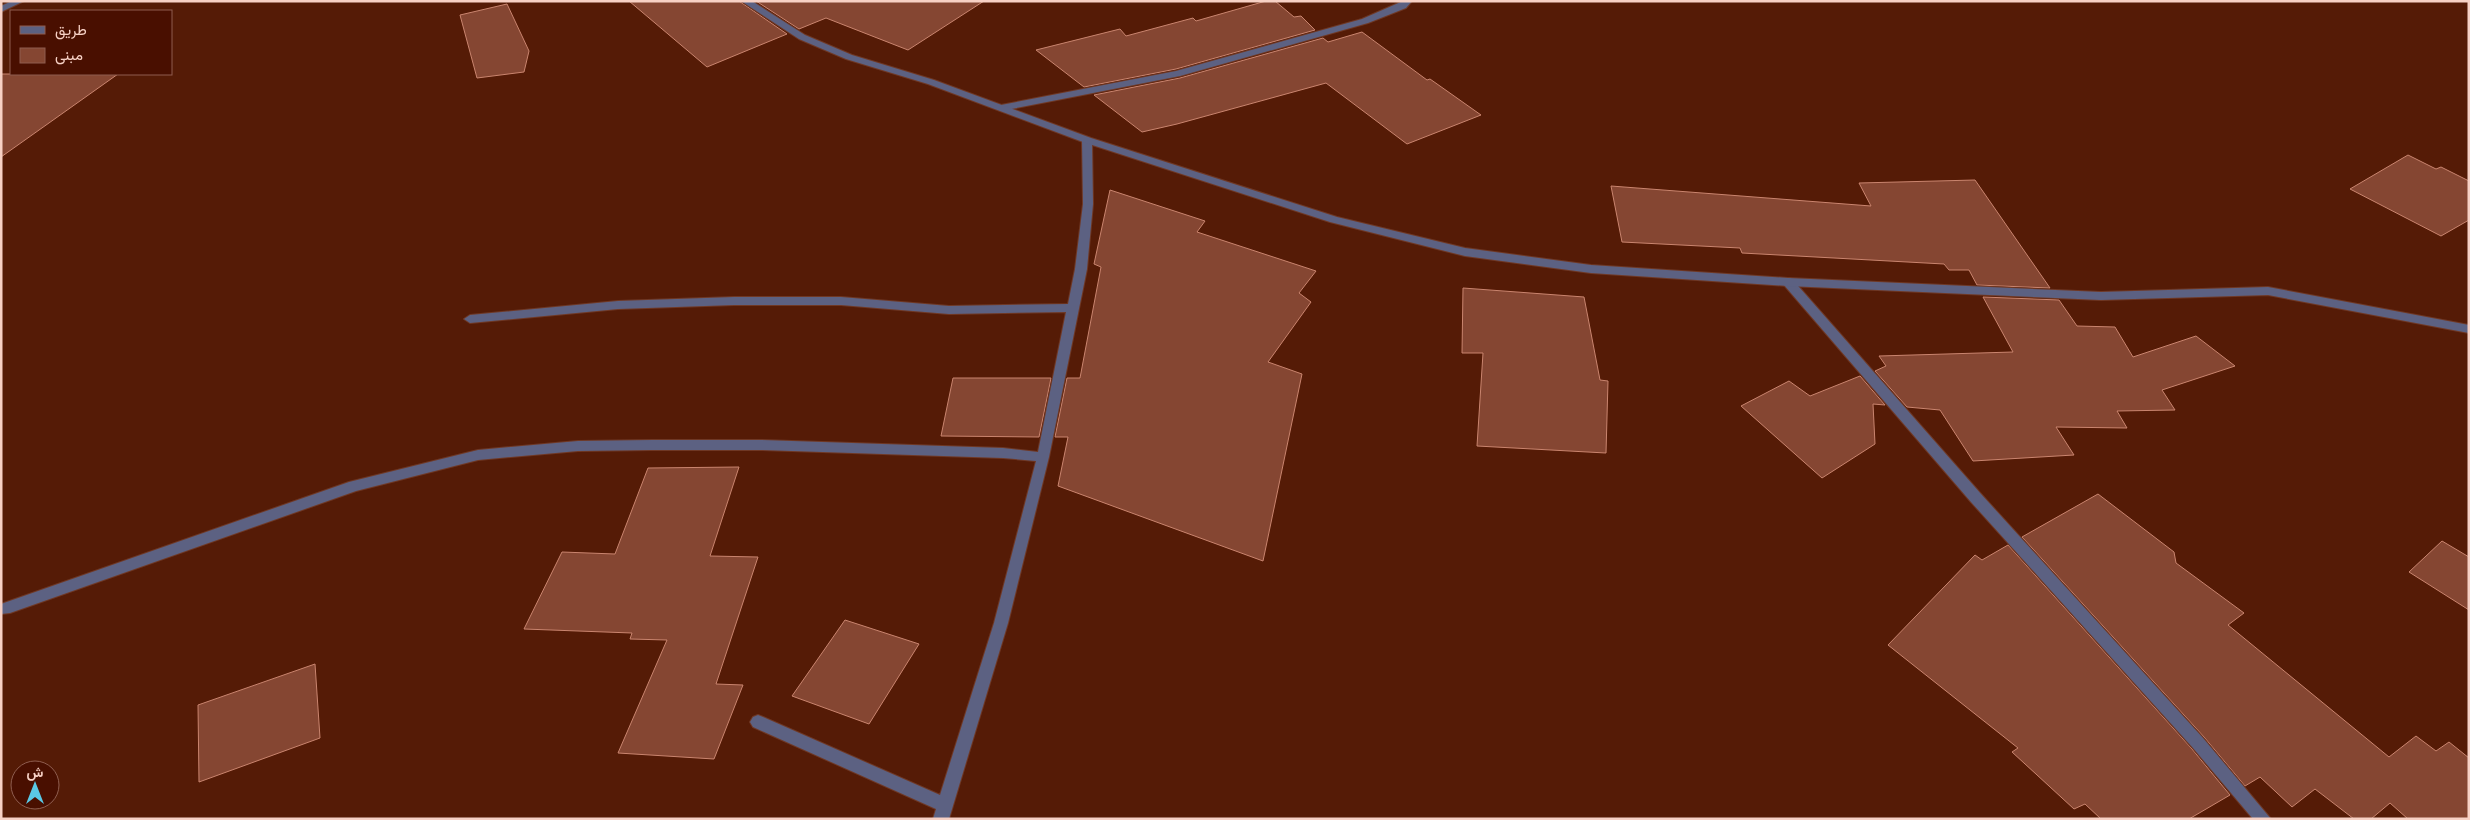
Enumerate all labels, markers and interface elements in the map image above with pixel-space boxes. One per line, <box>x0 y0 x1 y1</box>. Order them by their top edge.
legend <box>10 10 172 75</box>
text: طريق <box>55 20 87 40</box>
text: مبنى <box>55 45 83 65</box>
north arrow <box>10 760 60 810</box>
text: ش <box>27 763 44 782</box>

